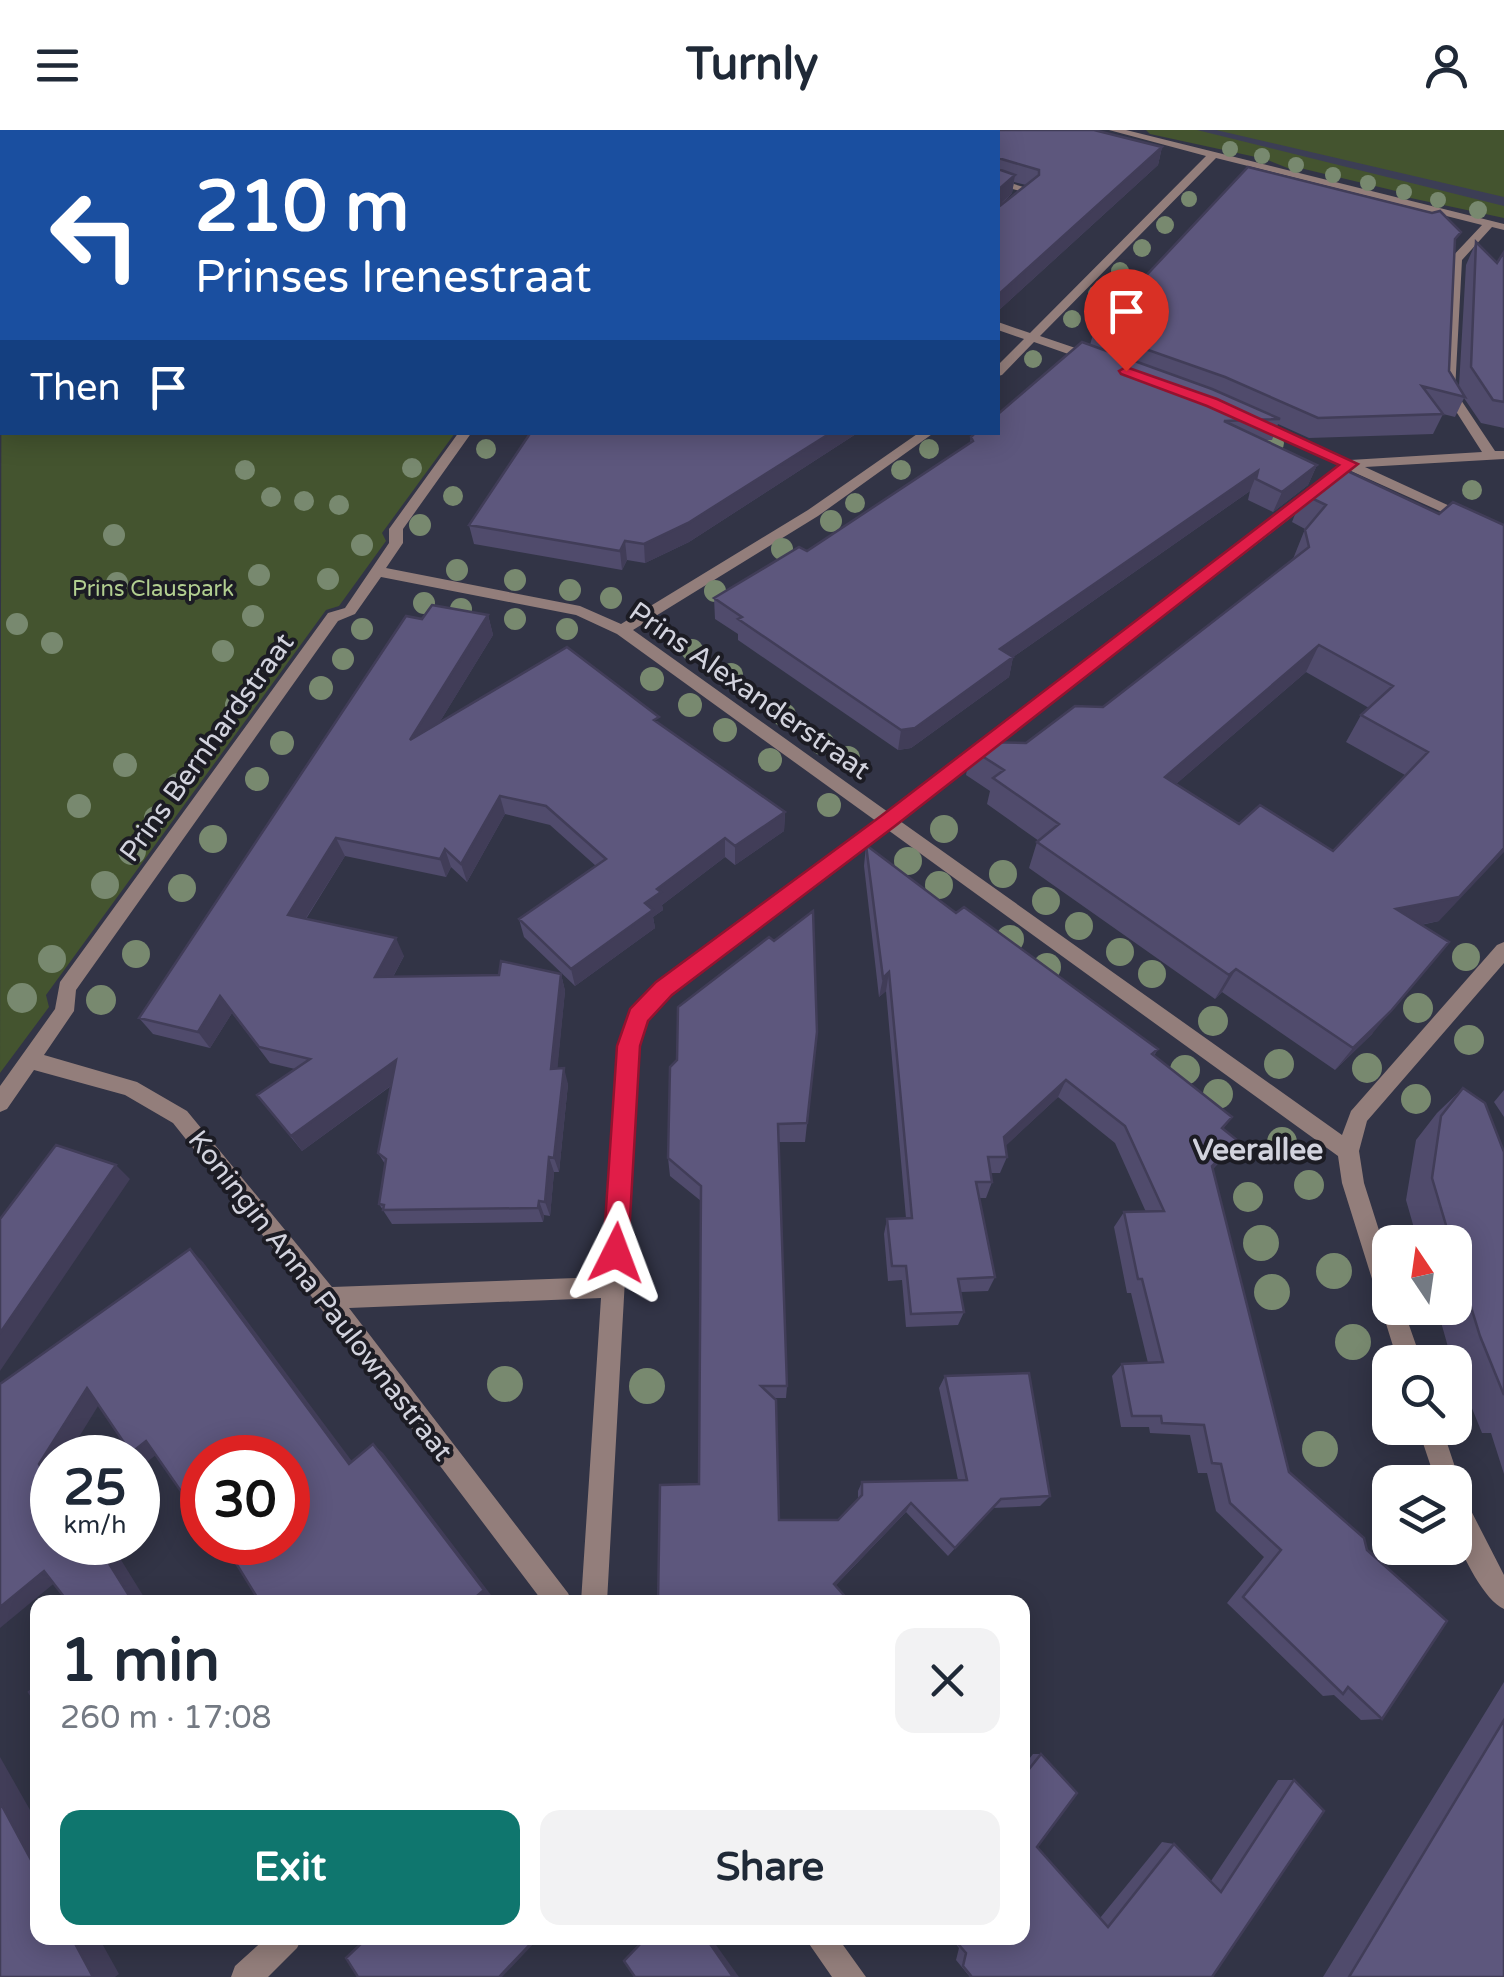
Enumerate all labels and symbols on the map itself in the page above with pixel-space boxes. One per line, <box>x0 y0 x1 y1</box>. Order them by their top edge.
pin <box>1084 269 1169 372</box>
park label: Prins Clauspark <box>72 576 234 602</box>
street label: Prins Alexanderstraat <box>622 595 877 787</box>
street label: Prins Bernhardstraat <box>112 626 301 869</box>
street label: Koningin Anna Paulownastraat <box>181 1124 460 1468</box>
district label: Veerallee <box>1193 1132 1323 1169</box>
position arrow <box>564 1201 668 1305</box>
north arrow <box>1372 1225 1472 1325</box>
speed limit sign: 30 <box>180 1435 310 1565</box>

